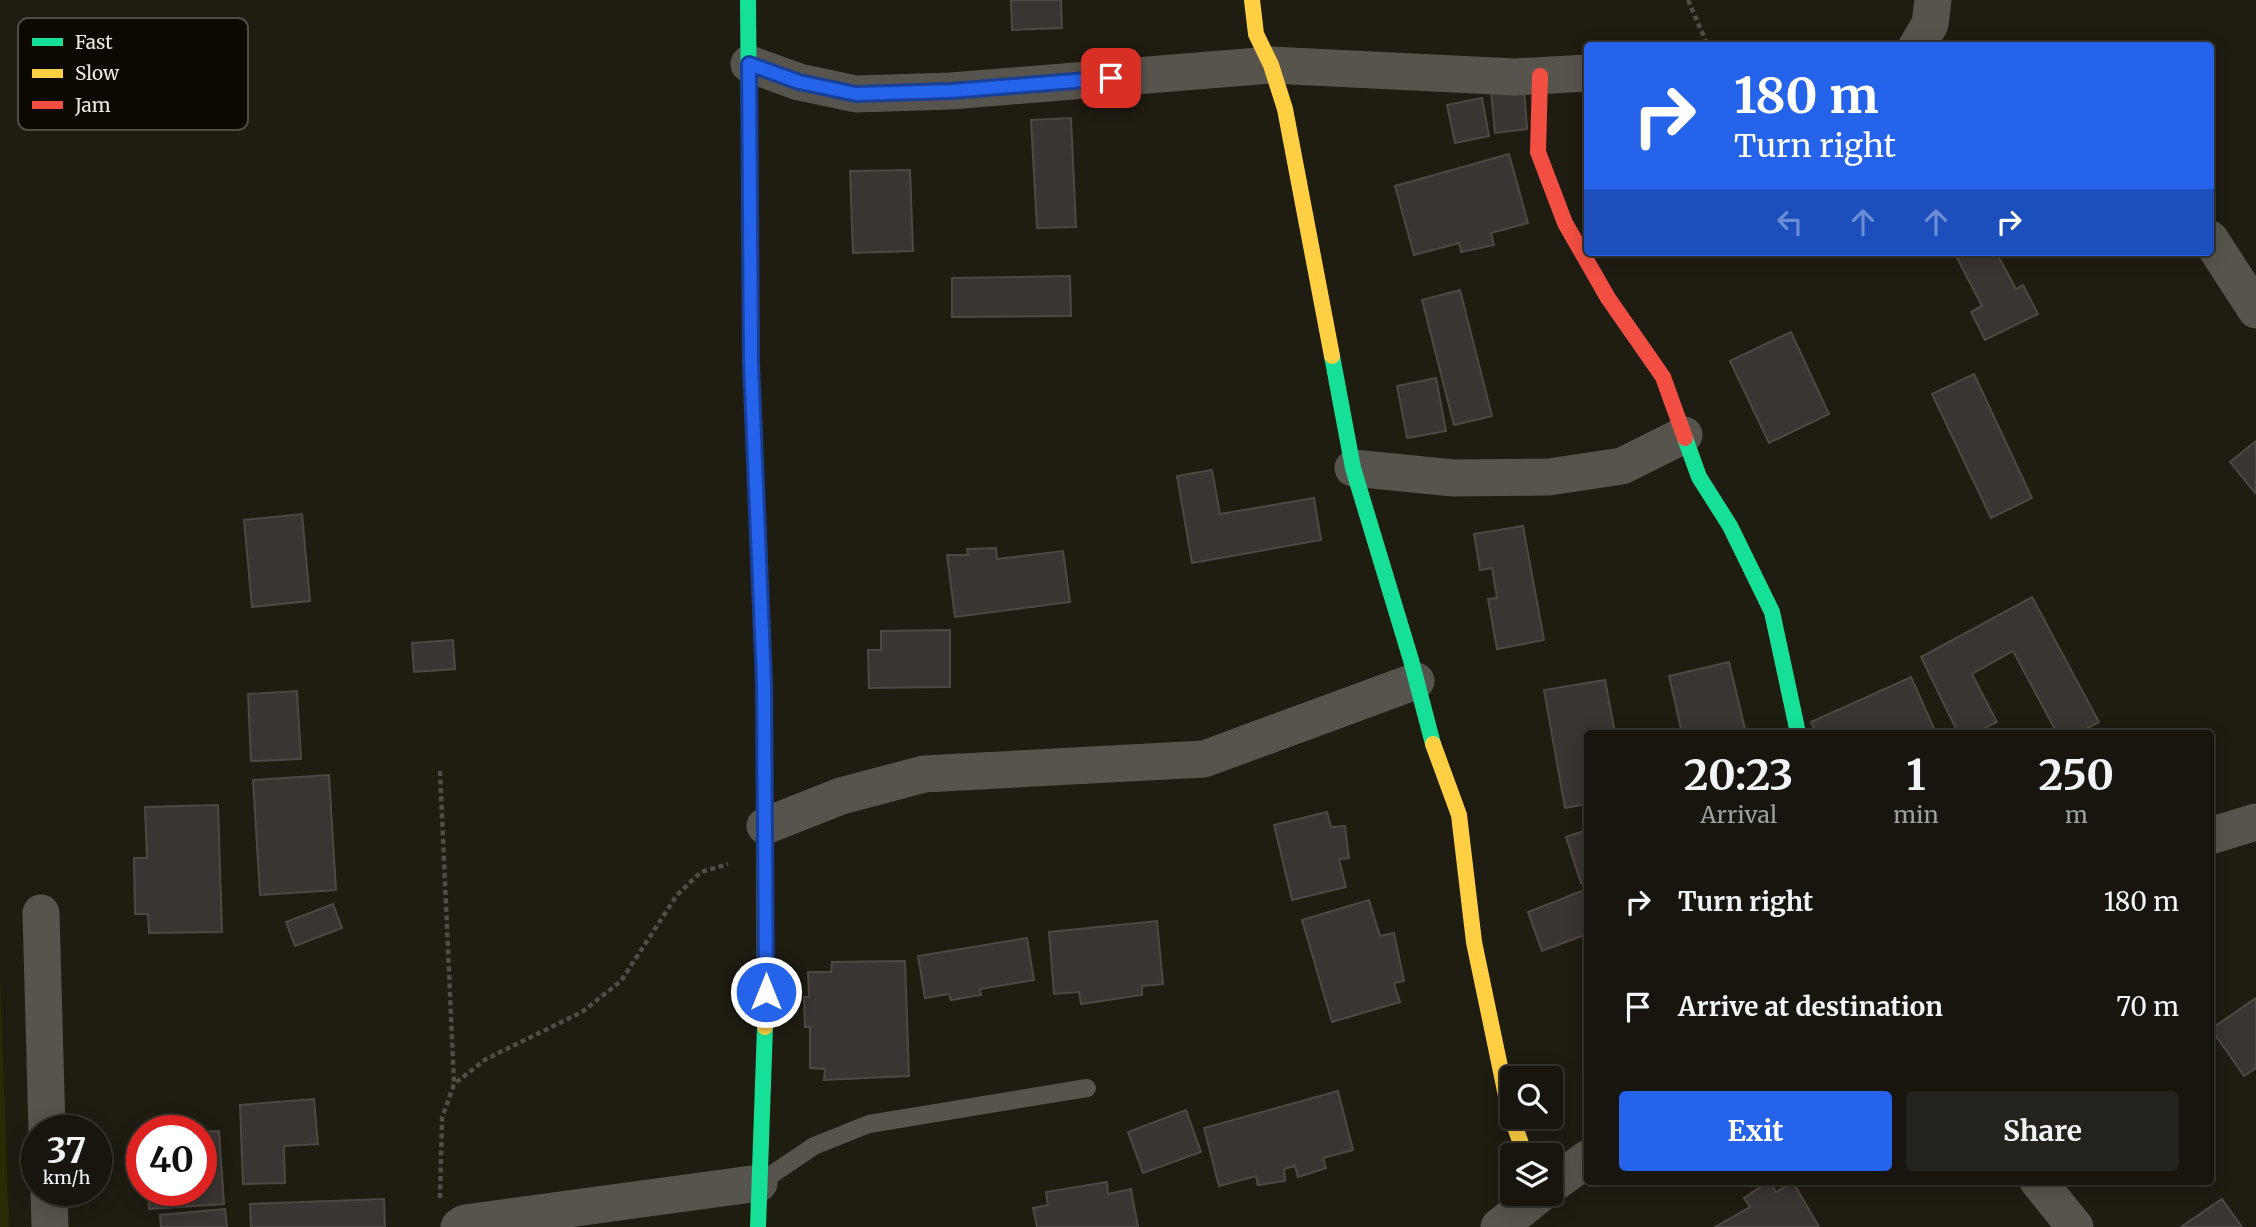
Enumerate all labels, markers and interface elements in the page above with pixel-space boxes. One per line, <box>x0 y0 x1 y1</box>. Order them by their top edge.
legend <box>18 18 248 130</box>
text: Fast <box>75 30 113 54</box>
pin <box>1081 48 1141 108</box>
icon: arrive <box>1092 59 1130 97</box>
text: Slow <box>75 61 120 85</box>
text: 180 m <box>1734 65 1879 126</box>
icon: right <box>1619 70 1710 161</box>
text: Jam <box>74 93 111 117</box>
text: Turn right <box>1734 126 1896 166</box>
icon: left <box>1771 203 1809 241</box>
icon: ahead <box>1844 203 1882 241</box>
icon: ahead <box>1917 203 1955 241</box>
icon: right <box>1990 203 2028 241</box>
text: 20:23 <box>1684 749 1793 801</box>
text: 1 <box>1906 749 1926 801</box>
text: 250 <box>2039 749 2114 801</box>
text: Arrival <box>1700 800 1777 829</box>
text: min <box>1893 800 1939 829</box>
text: m <box>2065 800 2088 829</box>
icon: right <box>1619 883 1657 921</box>
text: Turn right <box>1678 885 1813 918</box>
text: 180 m <box>2104 885 2179 918</box>
position arrow <box>729 955 803 1029</box>
icon: arrive <box>1619 988 1657 1026</box>
text: Arrive at destination <box>1678 990 1943 1023</box>
text: 70 m <box>2116 990 2179 1023</box>
map controls <box>1500 1066 1563 1206</box>
button: search <box>1500 1066 1563 1129</box>
button: Exit <box>1619 1091 1892 1171</box>
button: Share <box>1906 1091 2179 1171</box>
speed limit sign: 40 <box>126 1115 217 1206</box>
text: 37 <box>47 1129 86 1173</box>
button: layers <box>1500 1143 1563 1206</box>
text: km/h <box>43 1166 90 1189</box>

